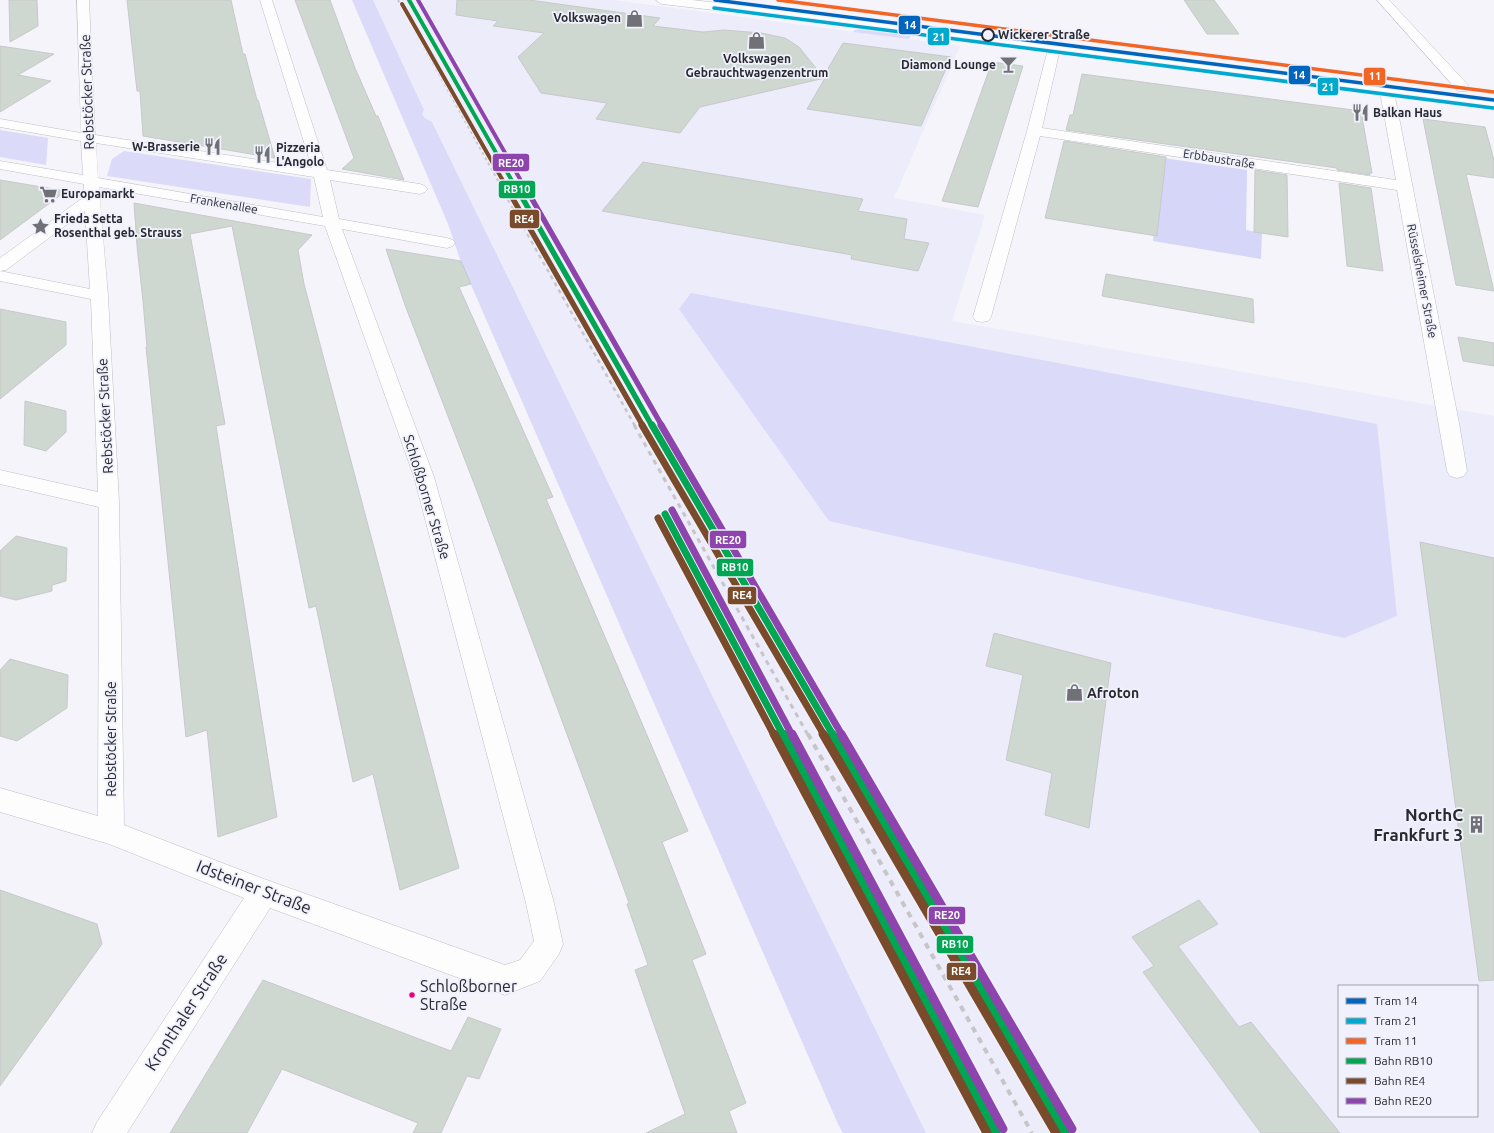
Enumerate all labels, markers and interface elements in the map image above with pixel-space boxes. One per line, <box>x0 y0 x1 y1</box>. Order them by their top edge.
shop icon: Volkswagen <box>624 8 644 28</box>
place label: Volkswagen <box>553 11 621 24</box>
line badge: 14 <box>898 15 921 35</box>
text: 14 <box>904 19 916 31</box>
line badge: 21 <box>927 27 950 46</box>
marker: Wickerer Straße <box>981 28 995 42</box>
place label: Wickerer Straße <box>998 28 1090 41</box>
shop icon: Volkswagen Gebrauchtwagenzentrum <box>747 30 767 50</box>
text: 21 <box>933 31 945 43</box>
street label: Rebstöcker Straße <box>77 34 97 150</box>
place label: Volkswagen Gebrauchtwagenzentrum <box>686 52 828 79</box>
bar icon: Diamond Lounge <box>999 55 1019 75</box>
place label: Diamond Lounge <box>901 58 996 71</box>
line badge: 14 <box>1288 65 1311 85</box>
line badge: 11 <box>1363 67 1386 86</box>
text: 14 <box>1293 69 1305 81</box>
text: 11 <box>1369 70 1381 82</box>
line badge: 21 <box>1317 77 1339 96</box>
text: 21 <box>1322 81 1334 93</box>
restaurant icon: Balkan Haus <box>1350 103 1370 123</box>
place label: Balkan Haus <box>1373 106 1442 119</box>
restaurant icon: W-Brasserie <box>203 137 223 157</box>
place label: W-Brasserie <box>132 140 200 153</box>
place label: Pizzeria L'Angolo <box>276 141 324 168</box>
restaurant icon: Pizzeria L'Angolo <box>253 145 273 165</box>
street label: Erbbaustraße <box>1182 146 1256 171</box>
line badge: RE20 <box>492 153 530 172</box>
text: RE20 <box>498 157 524 169</box>
line badge: RB10 <box>498 180 536 199</box>
text: RB10 <box>504 183 530 195</box>
supermarket icon: Europamarkt <box>38 184 58 204</box>
place label: Europamarkt <box>61 187 135 200</box>
street label: Frankenallee <box>189 191 259 216</box>
line badge: RE4 <box>509 209 540 229</box>
place label: Frieda Setta Rosenthal geb. Strauss <box>54 212 182 239</box>
text: RE4 <box>514 213 534 225</box>
place icon: Frieda Setta Rosenthal geb. Strauss <box>31 216 51 236</box>
street label: Rüsselsheimer Straße <box>1405 223 1440 339</box>
street label: Rebstöcker Straße <box>94 358 116 474</box>
street label: Schloßborner Straße <box>400 433 454 561</box>
line badge: RE20 <box>709 530 747 549</box>
text: RE20 <box>715 534 741 546</box>
line badge: RB10 <box>716 558 754 577</box>
text: RB10 <box>722 561 748 573</box>
line badge: RE4 <box>727 586 757 605</box>
text: RE4 <box>732 589 752 601</box>
street label: Rebstöcker Straße <box>103 681 119 797</box>
shop icon: Afroton <box>1064 683 1084 703</box>
place label: Afroton <box>1087 685 1139 701</box>
place label: NorthC Frankfurt 3 <box>1373 805 1463 844</box>
building icon: NorthC Frankfurt 3 <box>1466 815 1486 835</box>
street label: Idsteiner Straße <box>194 856 314 917</box>
line badge: RE20 <box>928 906 966 925</box>
text: RE20 <box>934 909 960 921</box>
line badge: RB10 <box>936 935 974 954</box>
text: RB10 <box>942 938 968 950</box>
street label: Kronthaler Straße <box>141 949 231 1074</box>
line badge: RE4 <box>946 962 977 981</box>
text: RE4 <box>951 965 971 977</box>
place label: Schloßborner Straße <box>420 977 517 1013</box>
legend <box>1338 985 1478 1117</box>
marker: Schloßborner Straße <box>407 990 417 1000</box>
text: Tram 14 <box>1374 994 1418 1007</box>
text: Tram 21 <box>1374 1014 1418 1027</box>
text: Tram 11 <box>1374 1034 1418 1047</box>
text: Bahn RB10 <box>1374 1054 1433 1067</box>
text: Bahn RE4 <box>1374 1074 1425 1087</box>
text: Bahn RE20 <box>1374 1094 1432 1107</box>

